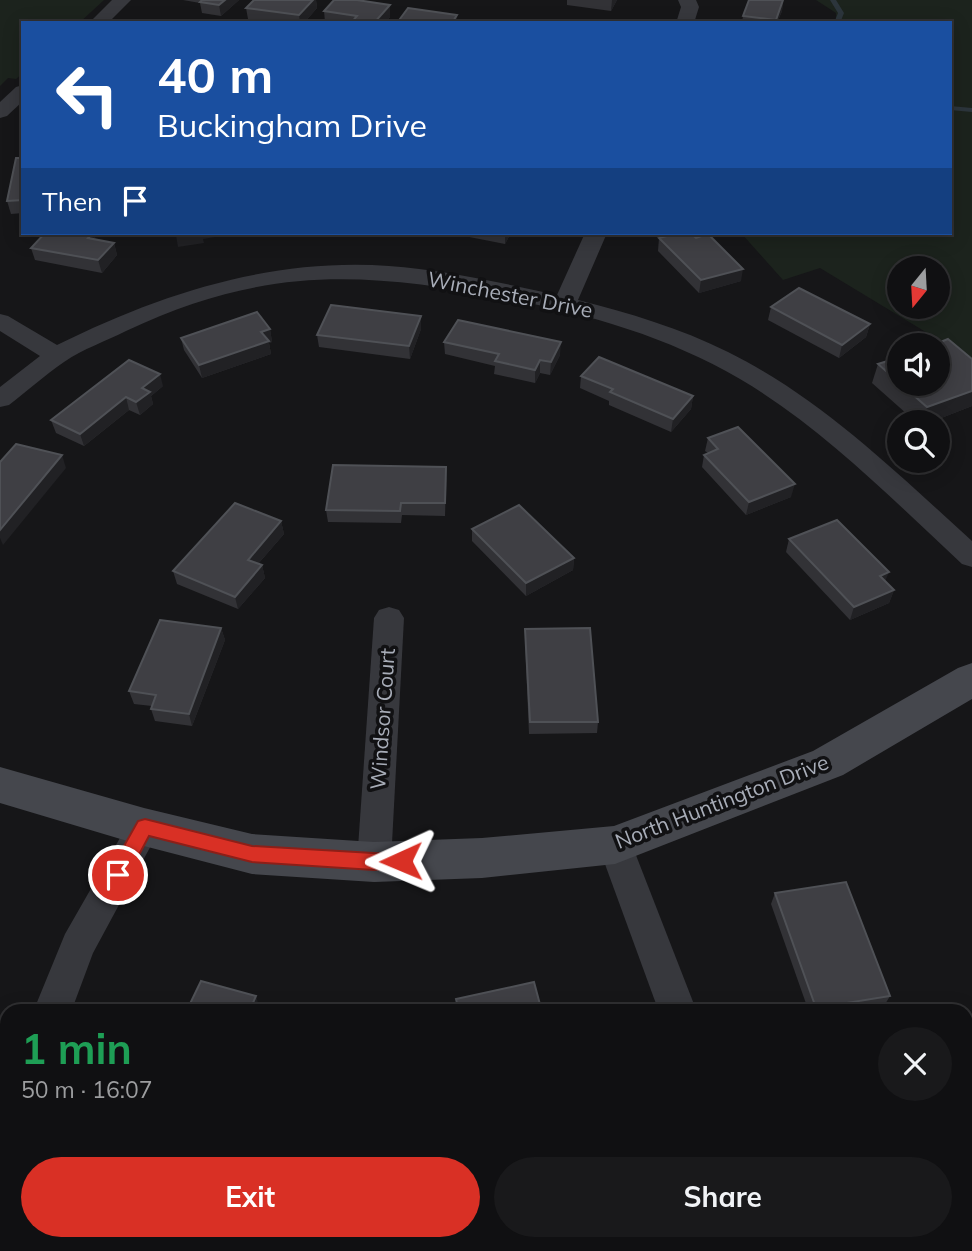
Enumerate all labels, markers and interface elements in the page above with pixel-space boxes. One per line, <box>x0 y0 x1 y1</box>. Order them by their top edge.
text: 40 m <box>157 44 273 105</box>
icon: left <box>42 49 133 140</box>
text: Buckingham Drive <box>157 105 427 145</box>
icon: arrive <box>116 182 154 220</box>
text: Then <box>42 185 102 218</box>
north arrow <box>887 256 950 318</box>
map controls <box>887 256 950 473</box>
street label: Winchester Drive <box>425 265 595 323</box>
button: sound <box>887 333 950 396</box>
button: search <box>887 410 950 473</box>
street label: Windsor Court <box>364 647 400 791</box>
street label: North Huntington Drive <box>611 748 832 854</box>
position arrow <box>364 824 438 898</box>
pin <box>88 845 148 905</box>
icon: arrive <box>99 856 137 894</box>
text: 1 min <box>21 1022 132 1075</box>
button: close <box>878 1027 952 1101</box>
text: 50 m · 16:07 <box>21 1075 153 1104</box>
button: Exit <box>21 1157 480 1237</box>
button: Share <box>494 1157 952 1237</box>

